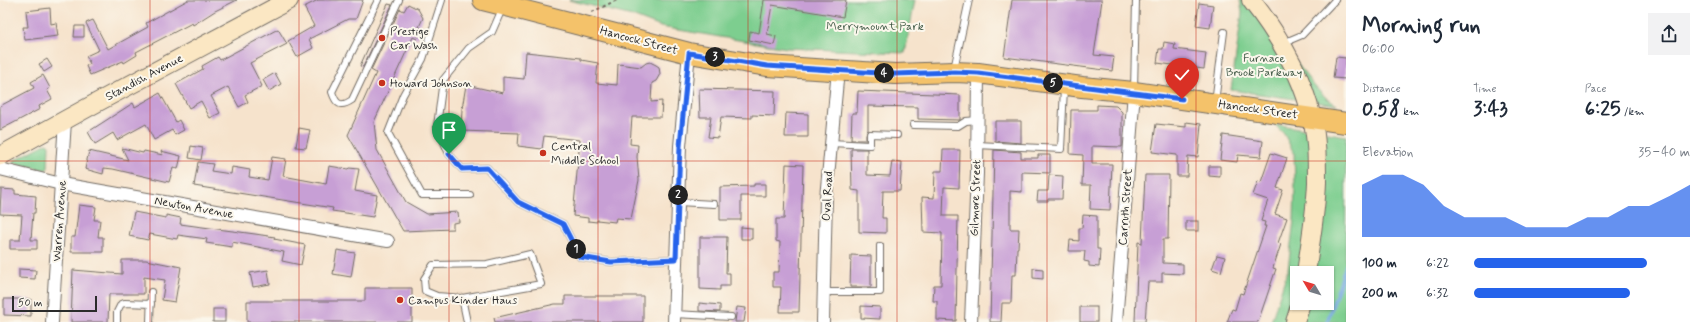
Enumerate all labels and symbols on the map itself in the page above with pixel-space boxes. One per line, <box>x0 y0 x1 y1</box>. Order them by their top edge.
park label: Merrymount Park <box>826 19 924 35</box>
street label: Hancock Street <box>598 23 680 59</box>
place label: Prestige Car Wash <box>390 24 438 54</box>
marker: Prestige Car Wash <box>377 33 387 43</box>
pin: 3 <box>705 47 725 67</box>
street label: Standish Avenue <box>103 51 186 105</box>
park label: Furnace Brook Parkway <box>1226 51 1302 81</box>
pin <box>1165 58 1199 99</box>
pin: 4 <box>874 63 894 83</box>
pin: 5 <box>1043 73 1063 93</box>
place label: Howard Johnson <box>390 76 473 92</box>
marker: Howard Johnson <box>377 78 387 88</box>
street label: Hancock Street <box>1217 97 1299 124</box>
pin <box>432 113 466 154</box>
place label: Central Middle School <box>551 139 619 169</box>
marker: Central Middle School <box>538 148 548 158</box>
street label: Gilmore Street <box>967 159 985 237</box>
street label: Carruth Street <box>1115 168 1137 246</box>
street label: Oval Road <box>819 171 837 221</box>
street label: Warren Avenue <box>49 180 71 262</box>
pin: 2 <box>668 185 688 205</box>
street label: Newton Avenue <box>153 193 235 223</box>
pin: 1 <box>566 239 586 259</box>
north arrow <box>1290 266 1334 310</box>
place label: Campus Kinder Haus <box>408 293 518 309</box>
scale bar <box>12 294 97 313</box>
marker: Campus Kinder Haus <box>395 295 405 305</box>

